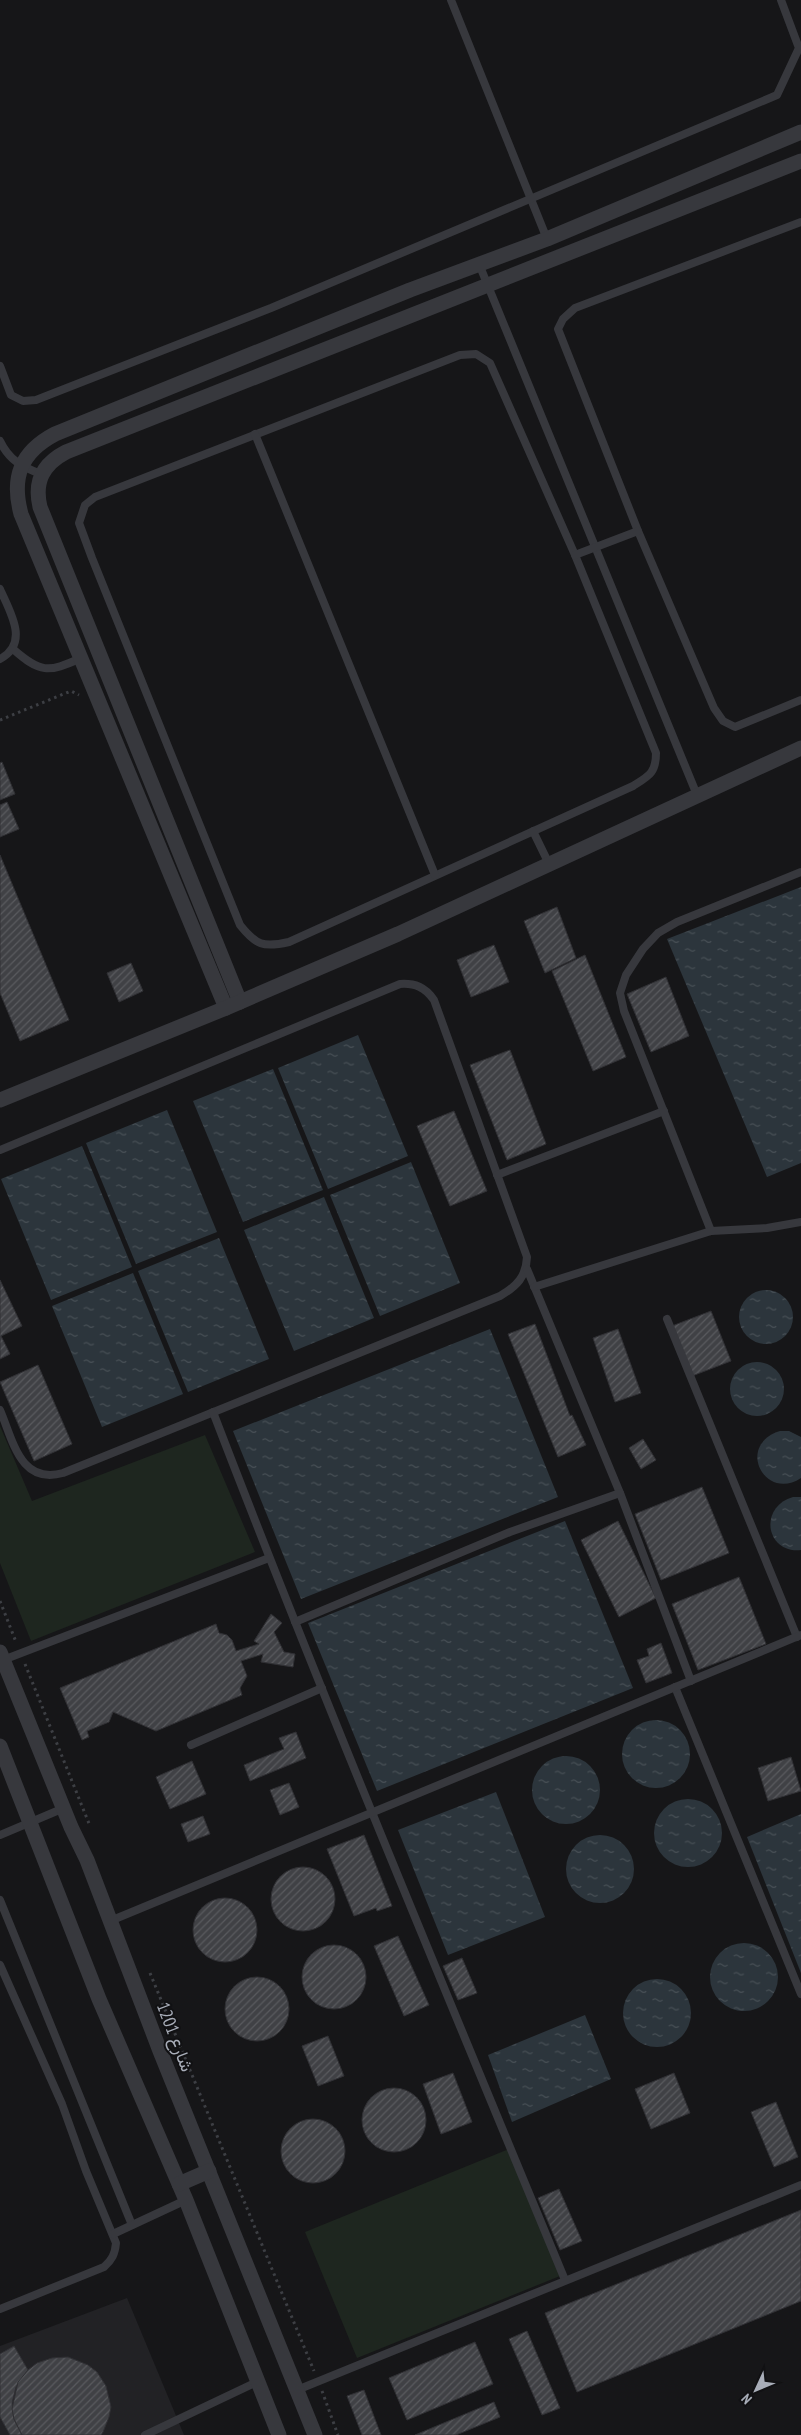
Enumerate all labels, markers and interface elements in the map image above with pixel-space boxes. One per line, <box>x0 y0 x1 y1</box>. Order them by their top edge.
street label: شارع 1201 <box>151 1999 199 2075</box>
north arrow <box>731 2365 781 2415</box>
text: N <box>738 2390 756 2408</box>

